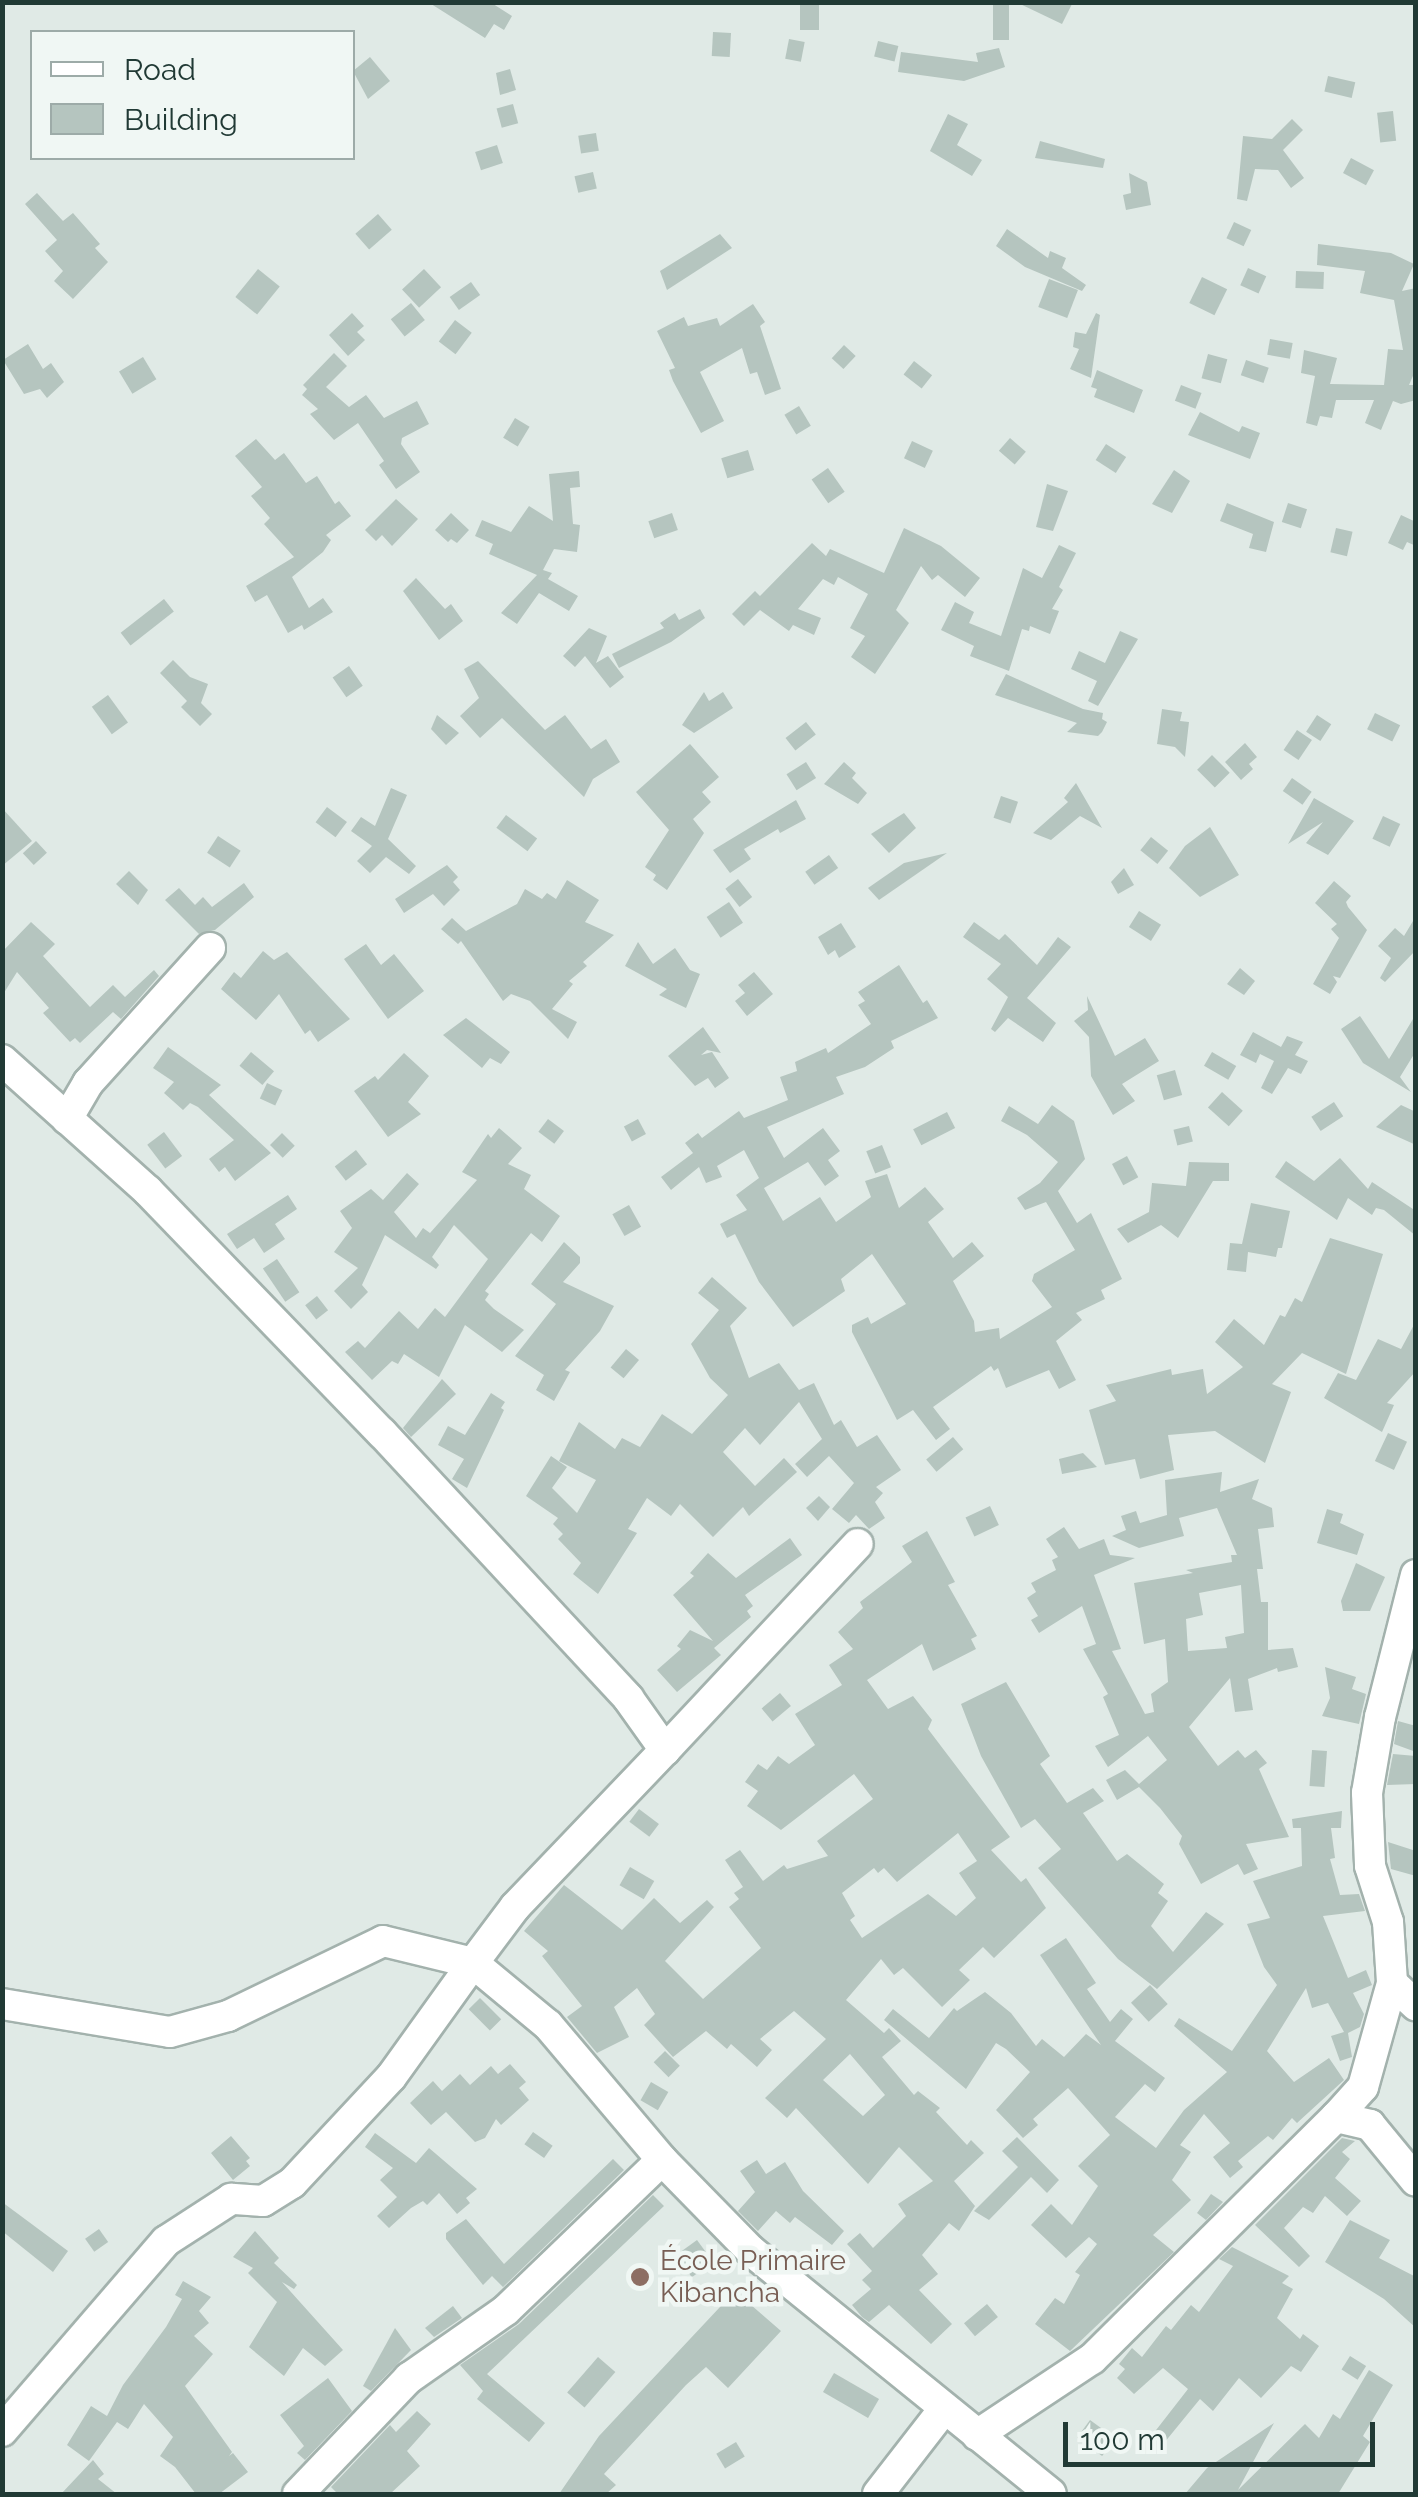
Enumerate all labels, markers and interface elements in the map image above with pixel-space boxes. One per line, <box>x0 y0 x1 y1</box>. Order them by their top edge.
legend <box>30 30 355 160</box>
text: Road <box>124 52 196 87</box>
text: Building <box>124 102 238 137</box>
place label: École Primaire Kibancha <box>660 2244 846 2310</box>
marker: École Primaire Kibancha <box>629 2266 651 2288</box>
scale bar <box>1068 2402 1380 2464</box>
text: 100 m <box>1080 2422 1165 2457</box>

